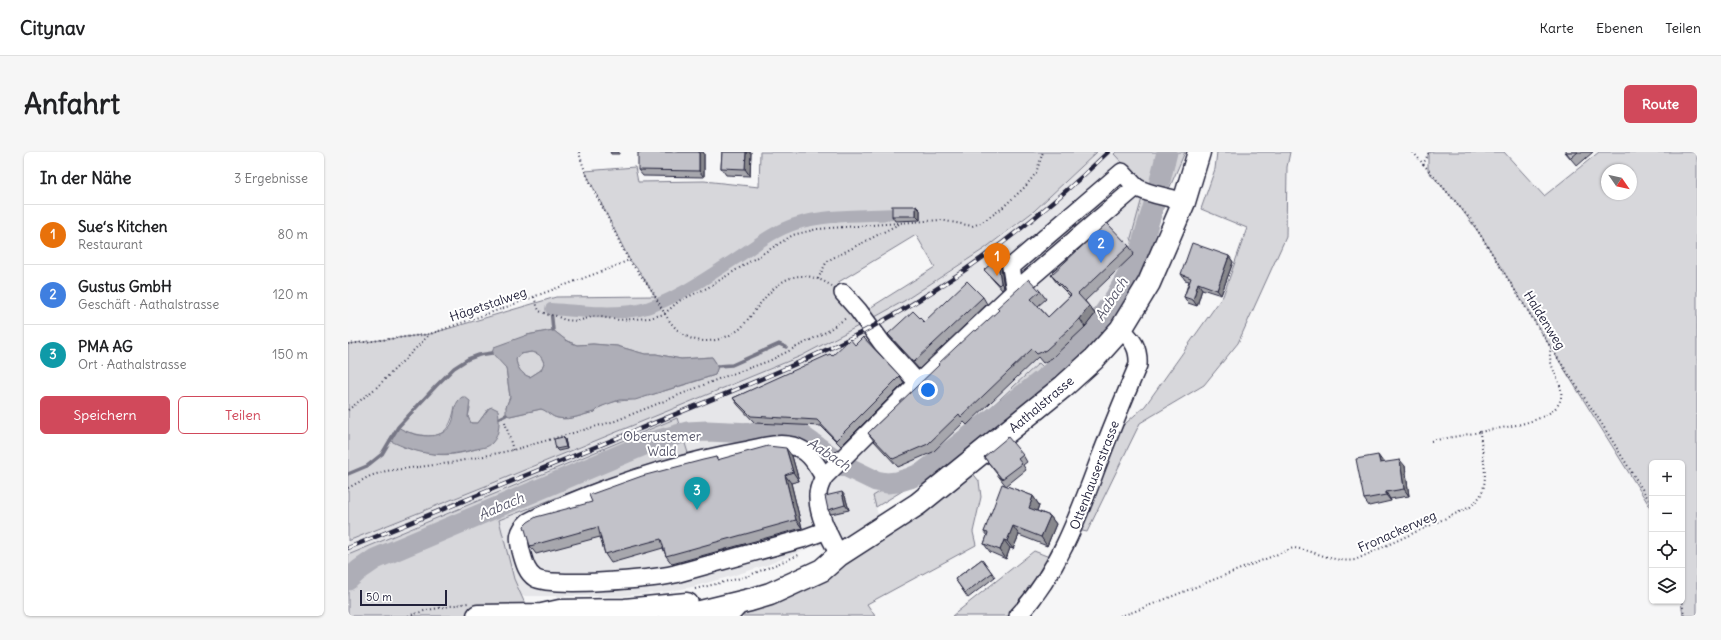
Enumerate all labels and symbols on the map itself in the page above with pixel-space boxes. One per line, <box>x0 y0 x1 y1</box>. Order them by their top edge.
north arrow <box>1601 164 1637 200</box>
pin: 2 <box>1088 230 1114 263</box>
pin: 1 <box>984 243 1010 276</box>
water label: Aabach <box>1090 273 1132 324</box>
street label: Hägetstalweg <box>447 283 529 326</box>
street label: Haldenweg <box>1520 288 1569 353</box>
street label: Aathalstrasse <box>1005 372 1077 437</box>
your location <box>918 380 938 400</box>
street label: Ottenhauserstrasse <box>1066 418 1123 532</box>
park label: Oberustemer Wald <box>623 428 702 460</box>
water label: Aabach <box>804 433 855 475</box>
pin: 3 <box>684 477 710 510</box>
water label: Aabach <box>475 488 527 524</box>
street label: Fronackerweg <box>1355 507 1439 556</box>
scale bar <box>360 588 447 607</box>

